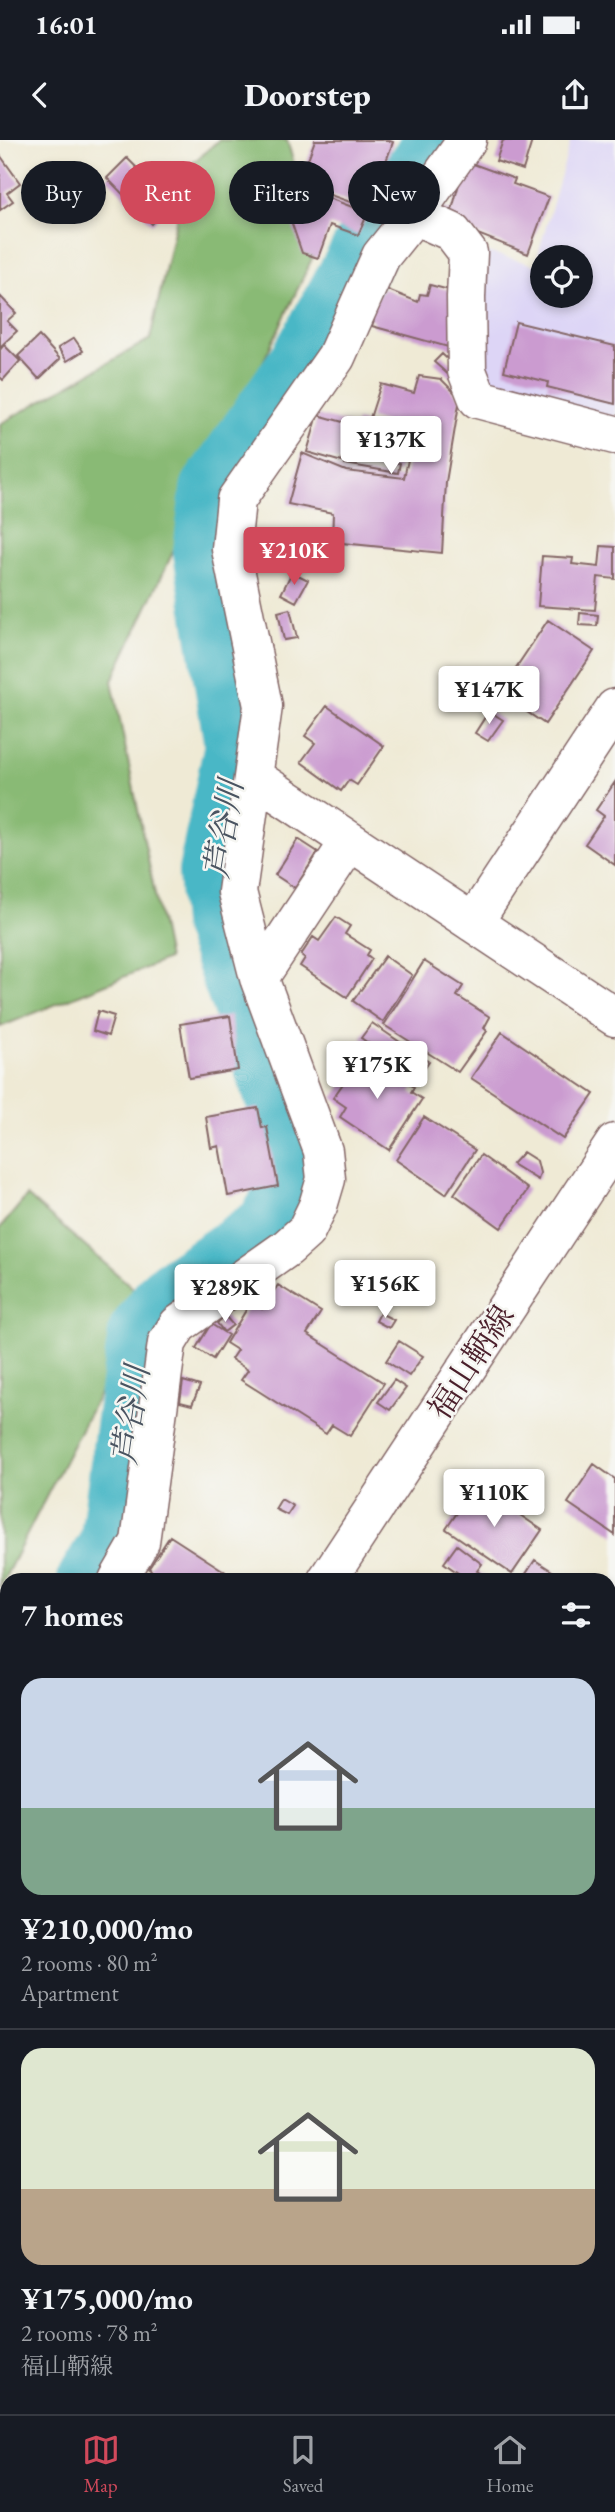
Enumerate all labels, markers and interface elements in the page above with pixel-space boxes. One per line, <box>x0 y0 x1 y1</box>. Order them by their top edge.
text: 16:01 <box>35 8 97 42</box>
text: Doorstep <box>244 74 371 116</box>
icon: back <box>21 76 59 114</box>
icon: share <box>556 76 594 114</box>
chip: Buy <box>21 161 106 224</box>
chip: Rent <box>120 161 215 224</box>
chip: Filters <box>229 161 334 224</box>
chip: New <box>348 161 440 224</box>
map controls <box>530 245 593 308</box>
button: locate <box>530 245 593 308</box>
pin: ¥137K <box>342 416 440 476</box>
text: ¥137K <box>356 424 426 454</box>
pin: ¥210K <box>245 528 343 587</box>
text: ¥210K <box>259 535 329 565</box>
pin: ¥147K <box>440 666 538 726</box>
text: ¥147K <box>454 674 524 704</box>
water label: 芦谷川 <box>195 774 253 881</box>
pin: ¥175K <box>328 1042 426 1101</box>
text: ¥175K <box>342 1049 412 1079</box>
pin: ¥156K <box>336 1260 434 1320</box>
pin: ¥289K <box>176 1264 274 1324</box>
text: ¥156K <box>350 1268 420 1298</box>
text: ¥289K <box>190 1272 260 1302</box>
street label: 福山鞆線 <box>419 1297 523 1427</box>
water label: 芦谷川 <box>102 1360 159 1467</box>
pin: ¥110K <box>445 1470 543 1529</box>
text: ¥110K <box>459 1477 529 1507</box>
text: 7 homes <box>21 1596 123 1635</box>
icon: filters <box>557 1596 595 1634</box>
icon: home <box>245 1723 371 1849</box>
text: ¥210,000/mo <box>21 1909 193 1948</box>
text: 2 rooms · 80 m² <box>21 1948 158 1978</box>
text: Apartment <box>21 1978 119 2008</box>
icon: home <box>245 2094 371 2220</box>
text: ¥175,000/mo <box>21 2279 193 2318</box>
text: 2 rooms · 78 m² <box>21 2318 158 2348</box>
text: 福山鞆線 <box>21 2351 113 2381</box>
tab: Map <box>82 2431 120 2498</box>
tab: Saved <box>283 2431 323 2498</box>
tab: Home <box>486 2431 533 2498</box>

